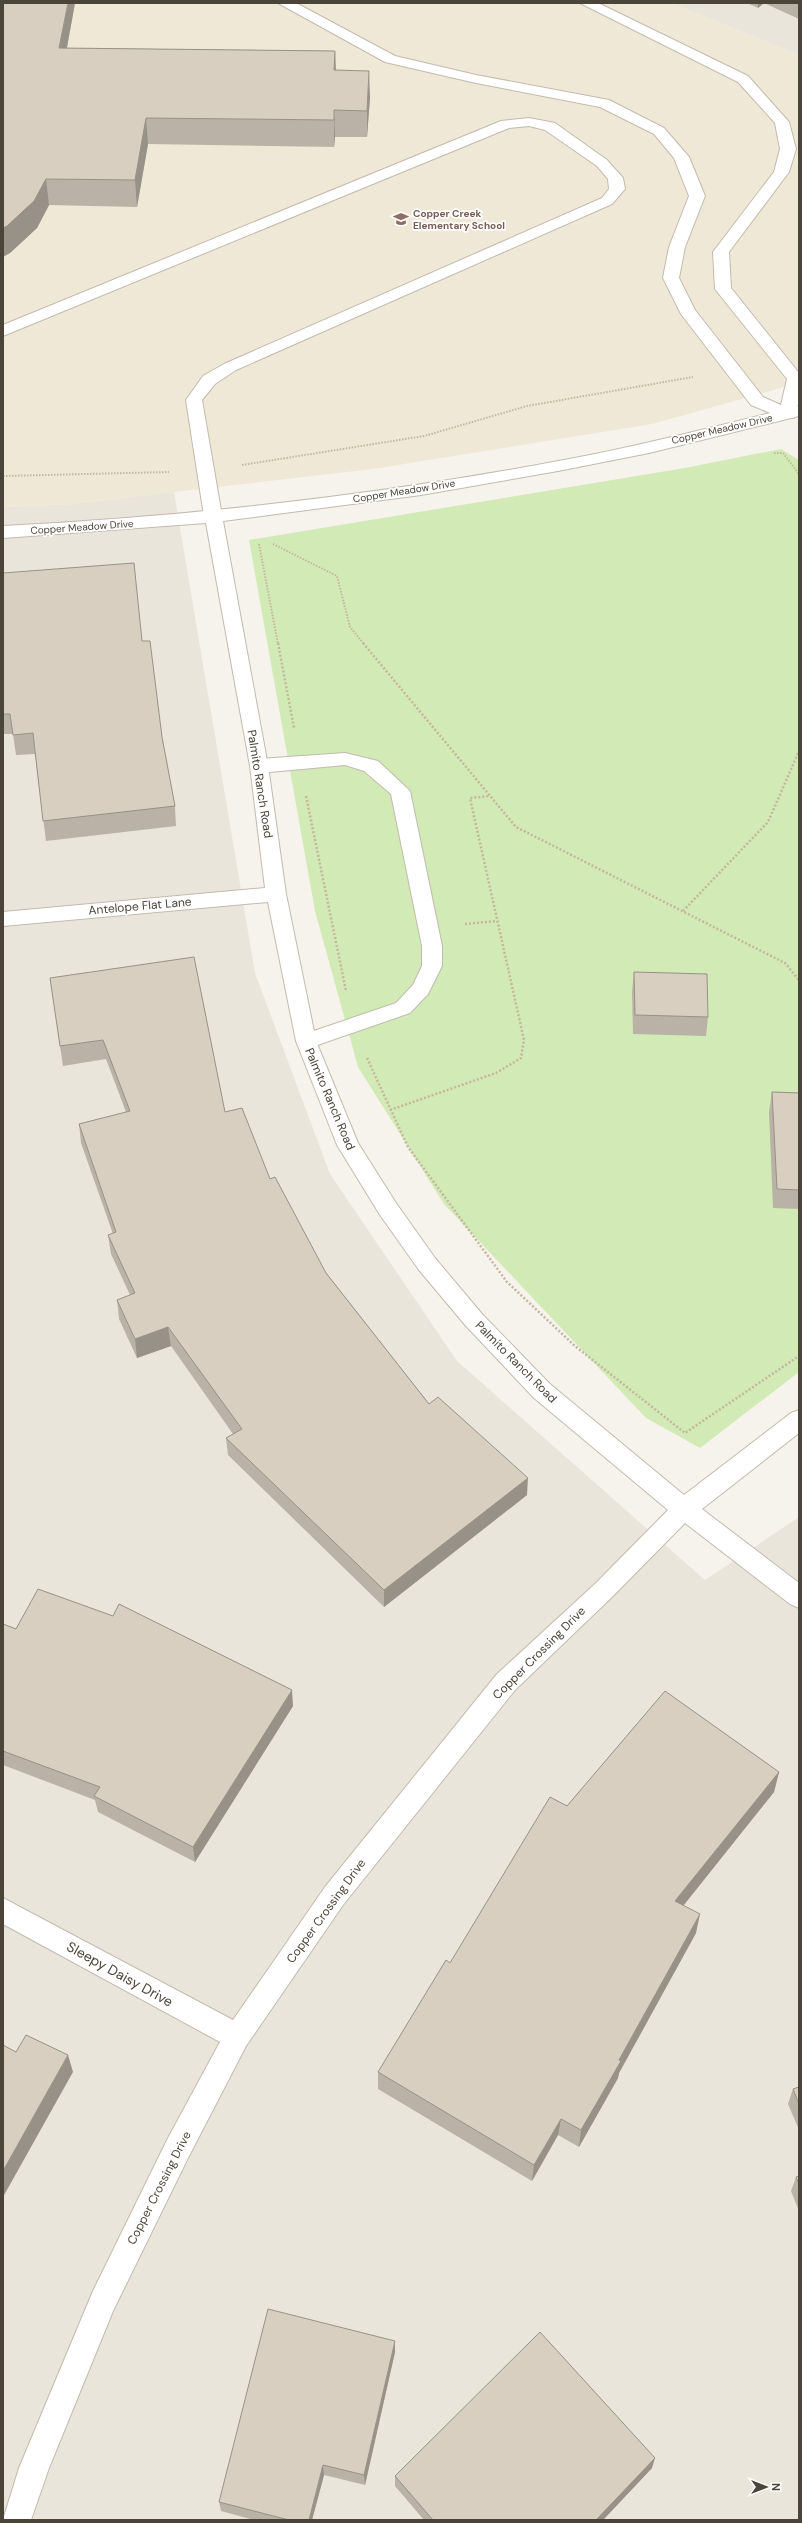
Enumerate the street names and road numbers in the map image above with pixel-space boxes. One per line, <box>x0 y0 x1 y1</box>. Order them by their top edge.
street label: Copper Meadow Drive <box>670 411 774 447</box>
street label: Copper Meadow Drive <box>352 476 456 505</box>
street label: Copper Meadow Drive <box>30 517 134 537</box>
street label: Palmito Ranch Road <box>244 729 276 839</box>
street label: Antelope Flat Lane <box>88 894 192 918</box>
street label: Palmito Ranch Road <box>301 1045 359 1153</box>
street label: Palmito Ranch Road <box>472 1318 560 1406</box>
street label: Copper Crossing Drive <box>489 1603 589 1703</box>
street label: Copper Crossing Drive <box>283 1855 369 1966</box>
street label: Sleepy Daisy Drive <box>64 1937 176 2011</box>
street label: Copper Crossing Drive <box>123 2128 195 2247</box>

